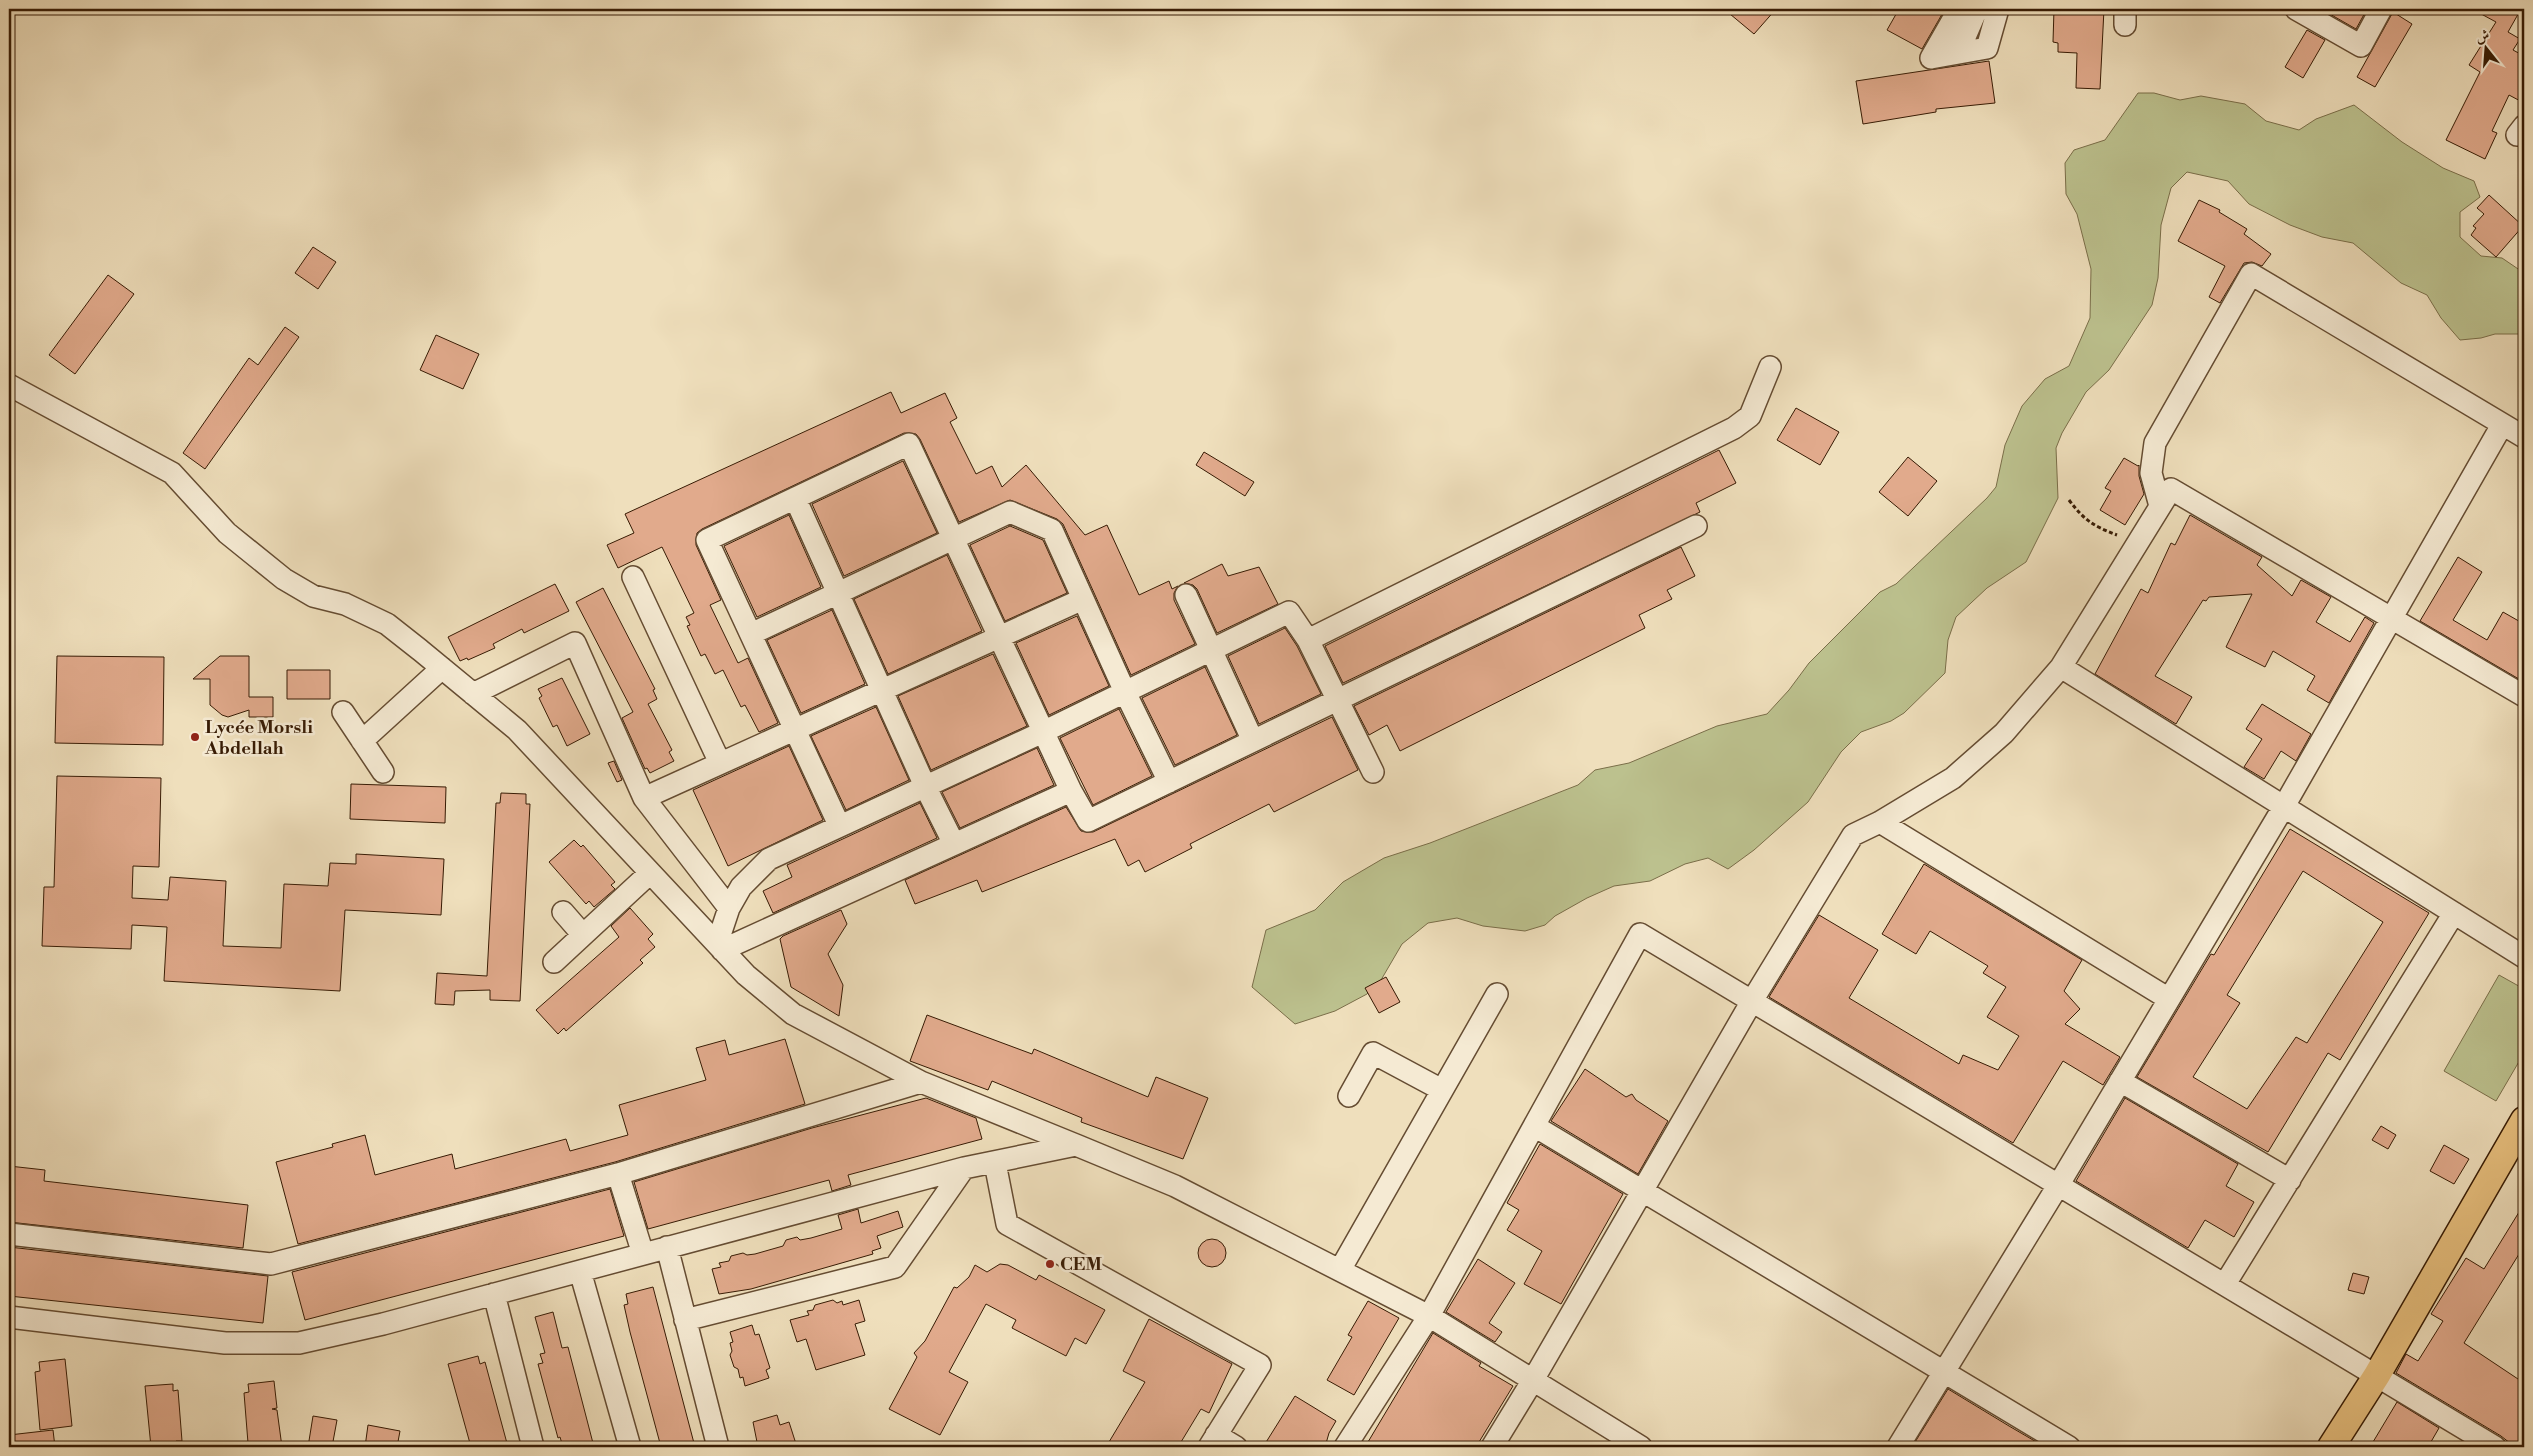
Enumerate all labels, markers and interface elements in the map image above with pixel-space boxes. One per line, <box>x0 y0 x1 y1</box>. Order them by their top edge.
north arrow <box>2460 22 2510 72</box>
text: ش <box>2473 26 2492 47</box>
place label: Lycée Morsli Abdellah <box>204 716 313 760</box>
marker: Lycée Morsli Abdellah <box>189 731 201 743</box>
place label: CEM <box>1060 1253 1102 1276</box>
marker: CEM <box>1044 1258 1056 1270</box>

